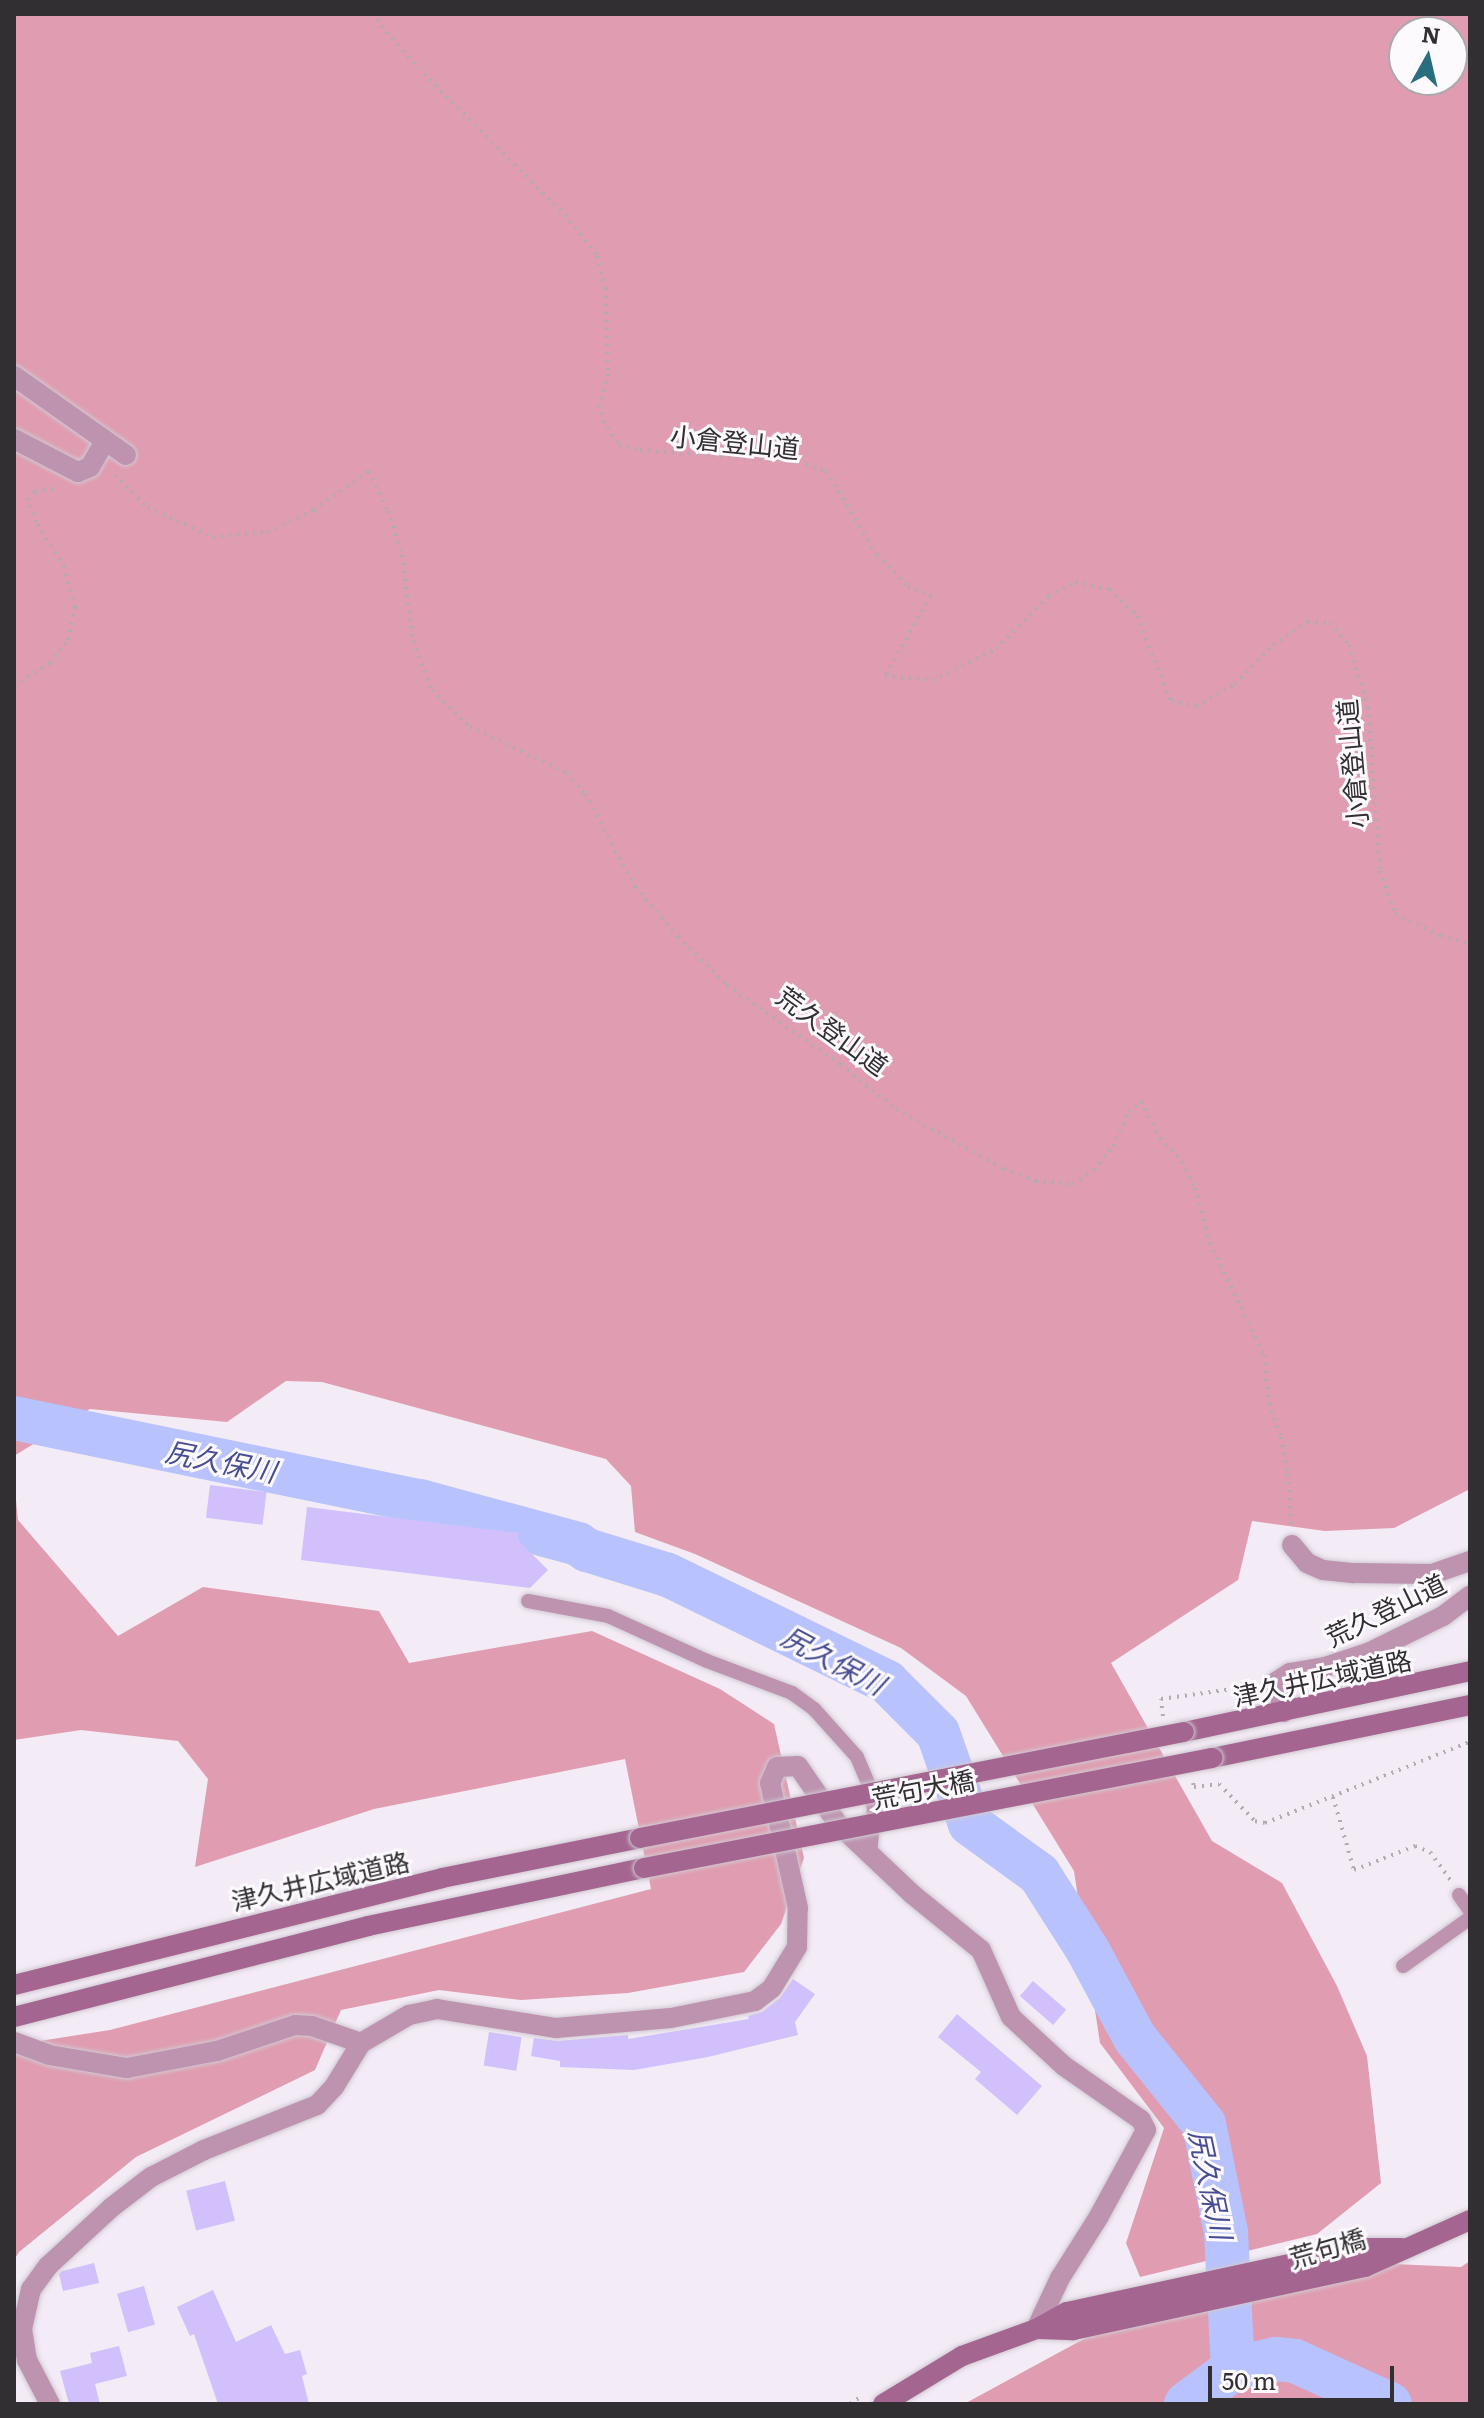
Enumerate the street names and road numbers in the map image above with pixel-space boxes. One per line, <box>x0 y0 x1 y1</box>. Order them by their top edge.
street label: 小倉登山道 <box>669 419 801 463</box>
street label: 小倉登山道 <box>1330 698 1372 830</box>
street label: 荒久登山道 <box>771 979 895 1081</box>
street label: 荒久登山道 <box>1320 1566 1450 1652</box>
street label: 津久井広域道路 <box>1230 1643 1414 1711</box>
street label: 荒句大橋 <box>869 1763 977 1813</box>
street label: 津久井広域道路 <box>228 1844 412 1916</box>
street label: 荒句橋 <box>1285 2221 1369 2273</box>

